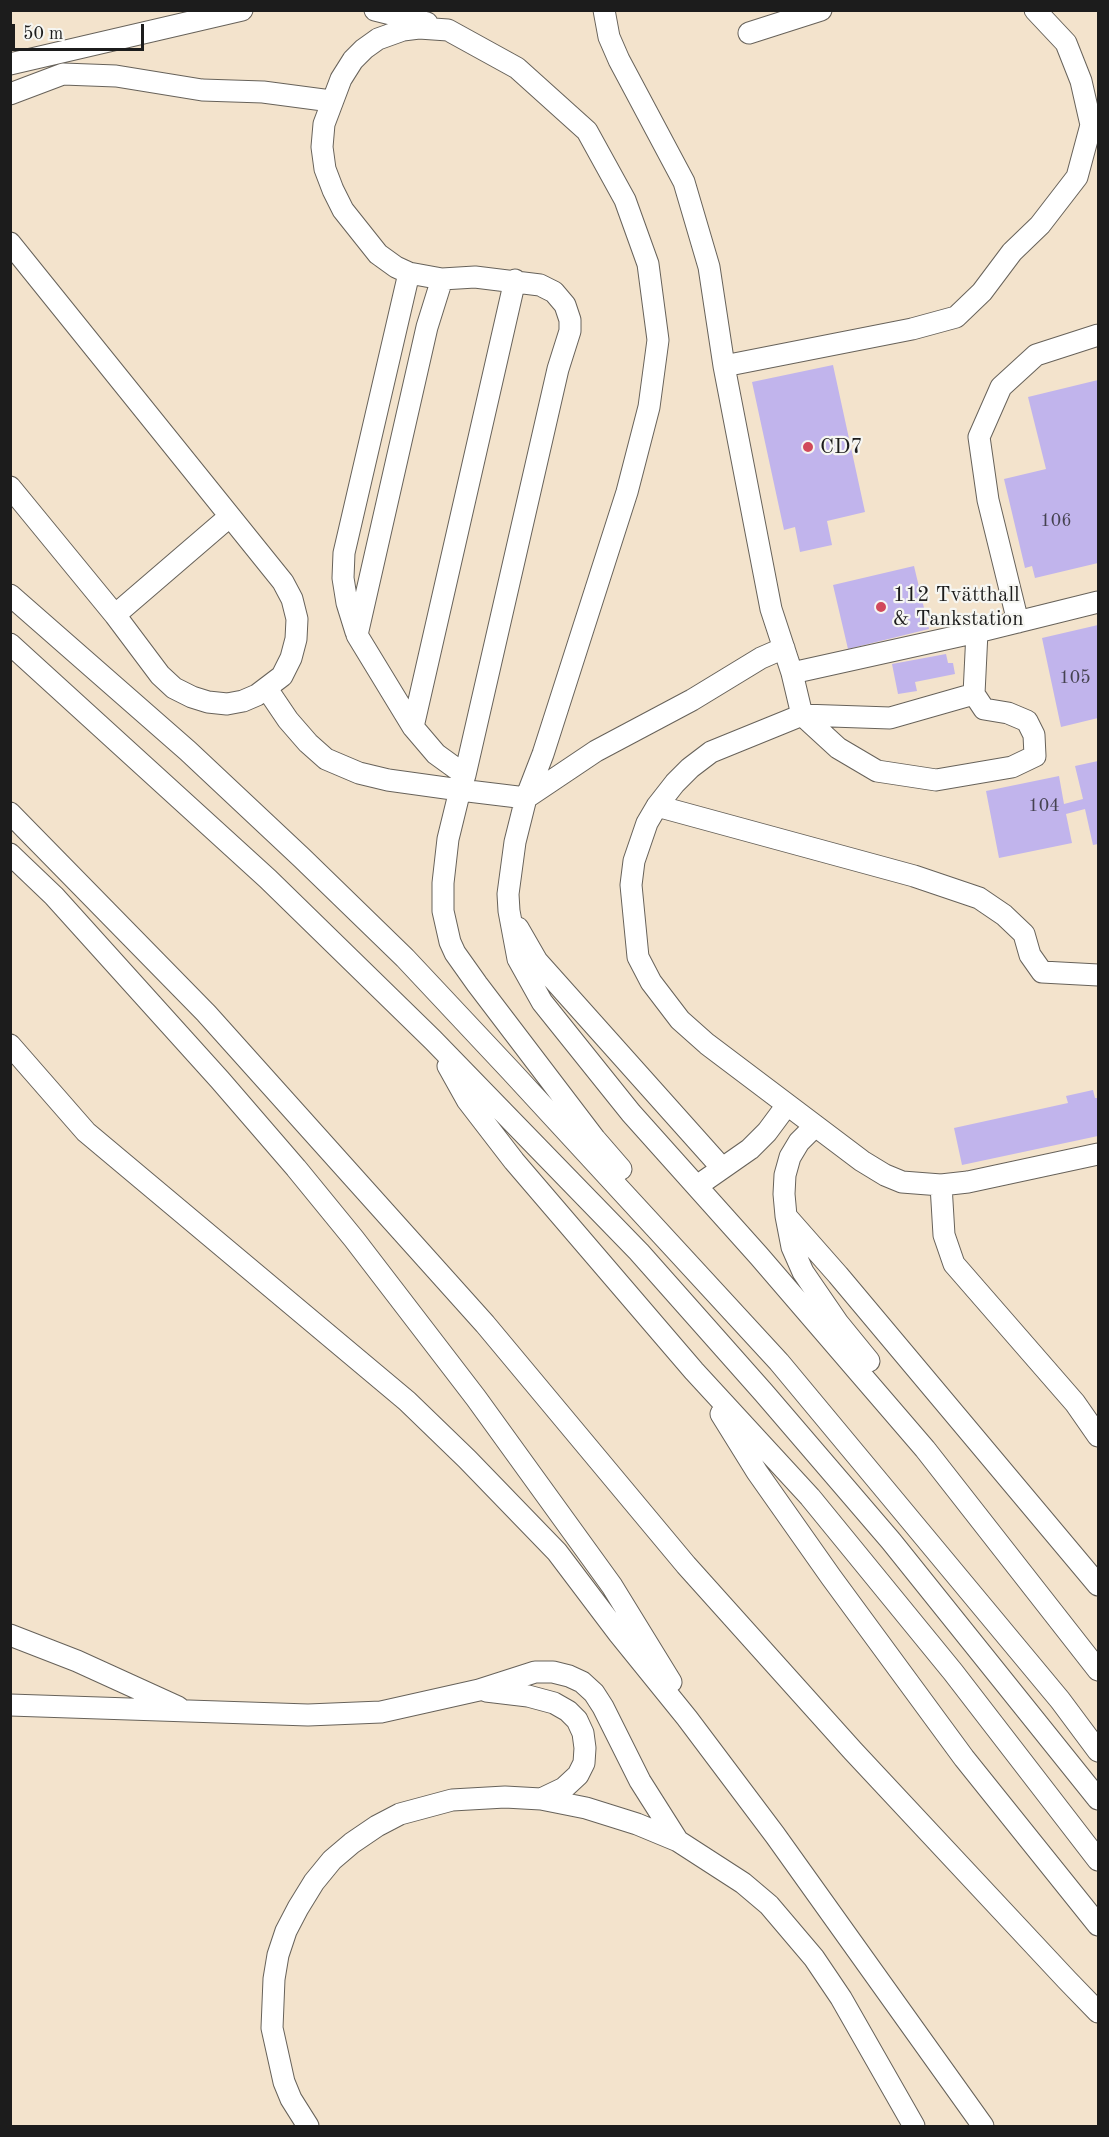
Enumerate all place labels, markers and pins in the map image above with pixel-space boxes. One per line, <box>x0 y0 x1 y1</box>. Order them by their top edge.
place label: CD7 <box>820 434 863 460</box>
marker: CD7 <box>801 440 815 454</box>
place label: 112 Tvätthall & Tankstation <box>893 582 1024 632</box>
marker: 112 Tvätthall & Tankstation <box>874 600 888 614</box>

